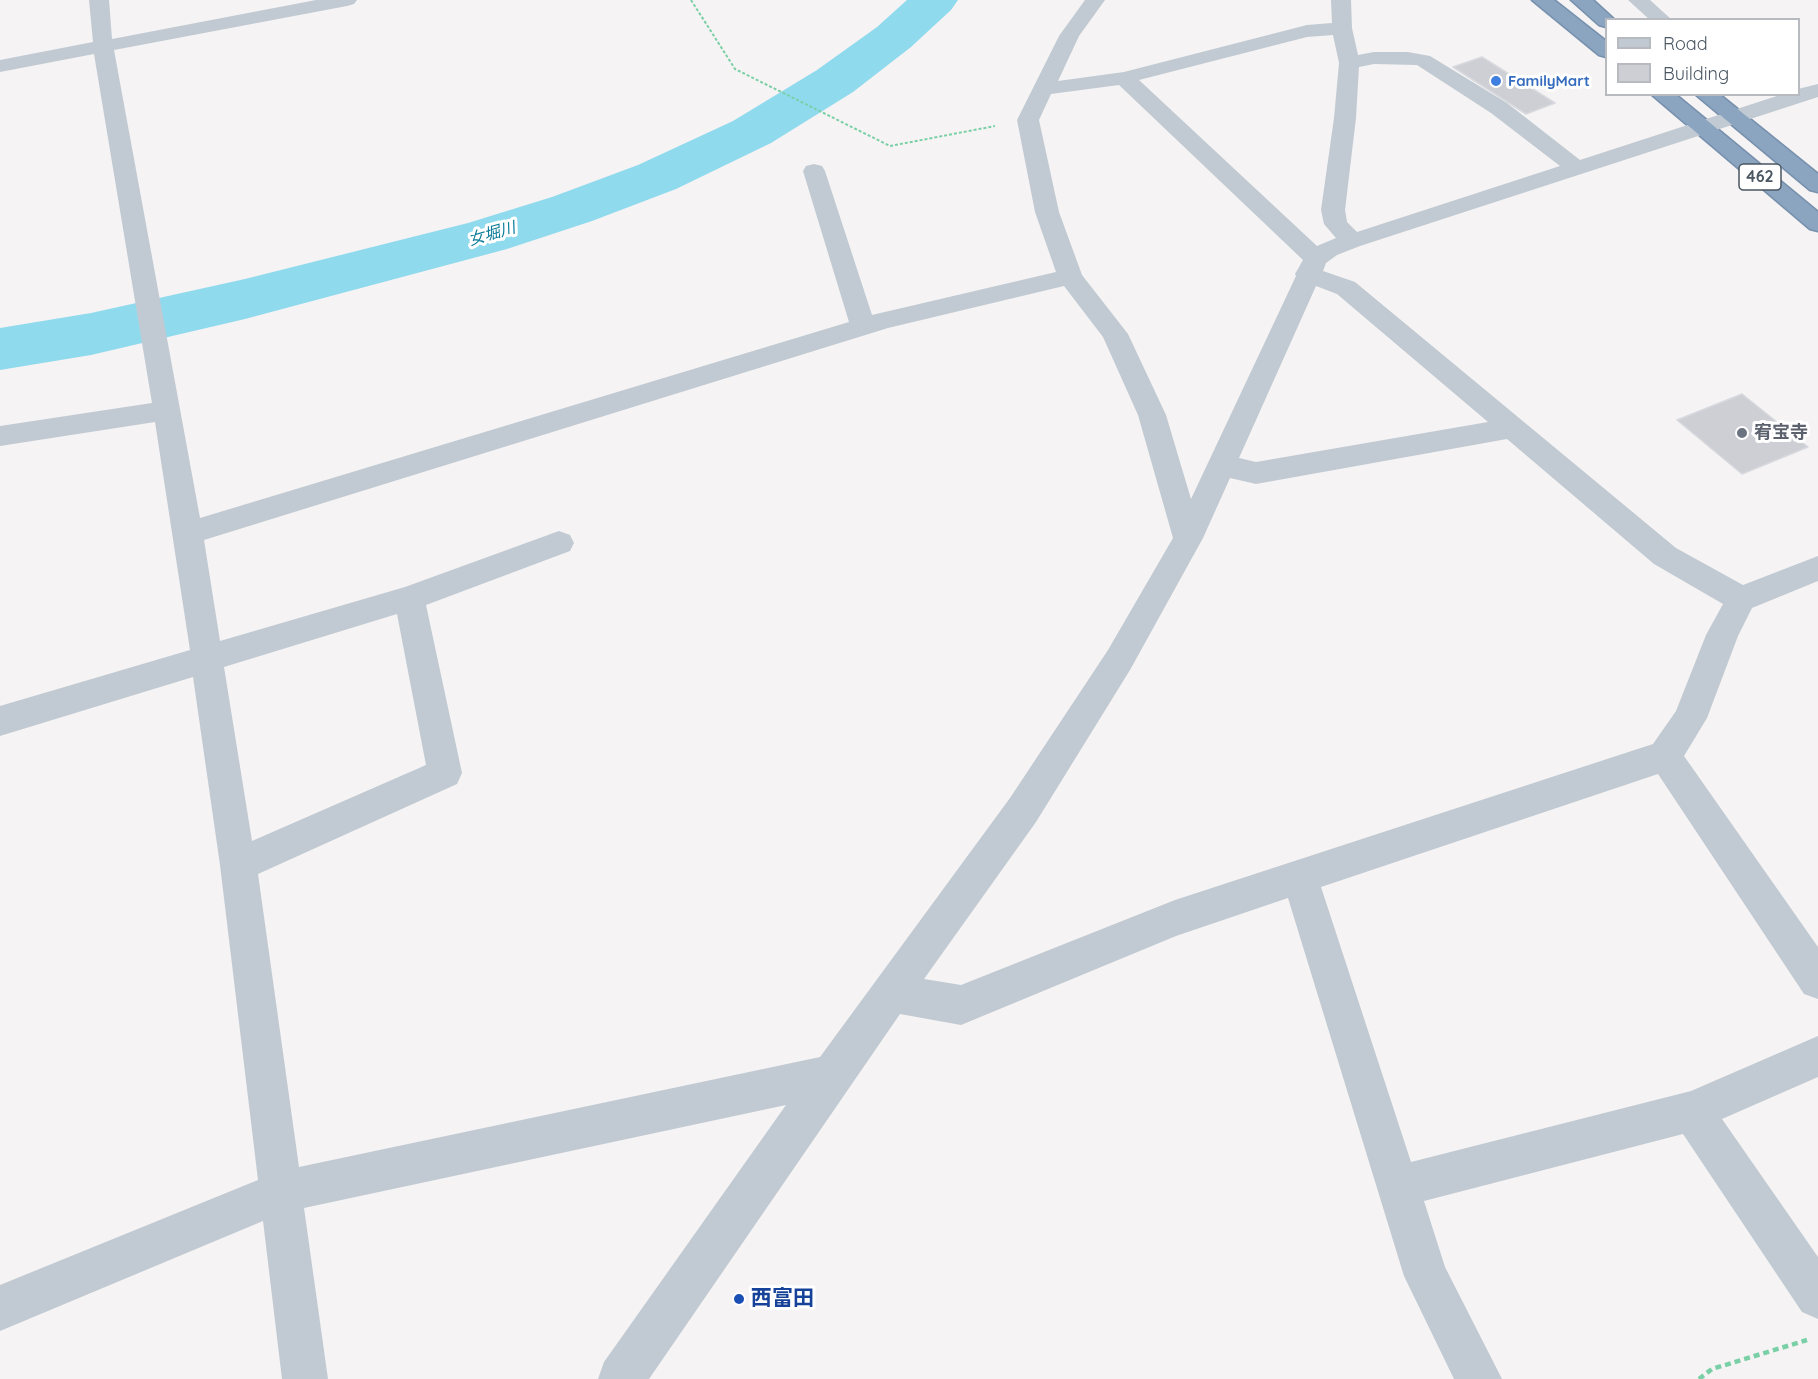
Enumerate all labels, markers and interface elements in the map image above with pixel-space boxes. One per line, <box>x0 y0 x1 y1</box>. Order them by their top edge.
legend <box>1605 18 1800 96</box>
text: Road <box>1663 32 1708 55</box>
text: Building <box>1663 62 1729 85</box>
place label: FamilyMart <box>1508 72 1590 90</box>
marker: FamilyMart <box>1489 74 1503 88</box>
road number: 462 <box>1739 164 1781 190</box>
water label: 女堀川 <box>466 218 518 250</box>
place label: 宥宝寺 <box>1754 422 1808 444</box>
marker: 宥宝寺 <box>1735 426 1749 440</box>
place label: 西富田 <box>751 1286 814 1312</box>
marker: 西富田 <box>732 1292 746 1306</box>

